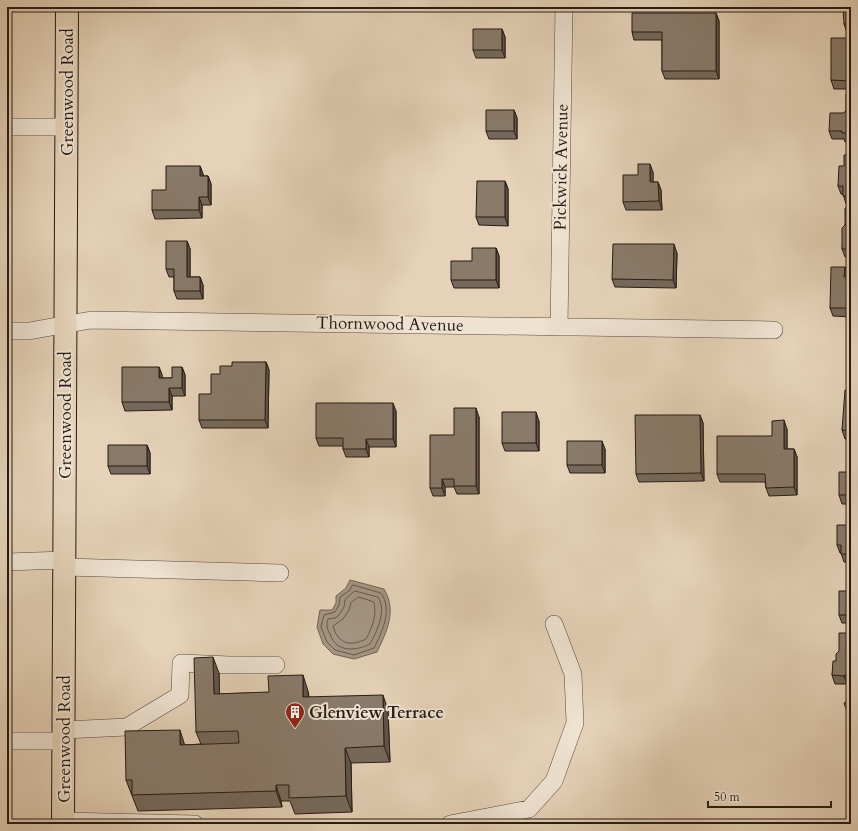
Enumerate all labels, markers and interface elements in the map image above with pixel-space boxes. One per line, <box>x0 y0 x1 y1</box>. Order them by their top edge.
street label: Greenwood Road <box>56 28 79 156</box>
street label: Pickwick Avenue <box>548 103 574 231</box>
street label: Thornwood Avenue <box>316 311 464 337</box>
street label: Greenwood Road <box>54 351 77 479</box>
street label: Greenwood Road <box>53 675 76 803</box>
building icon: Glenview Terrace <box>284 701 306 729</box>
place label: Glenview Terrace <box>309 701 444 724</box>
scale bar <box>708 783 831 809</box>
text: 50 m <box>714 789 741 805</box>

